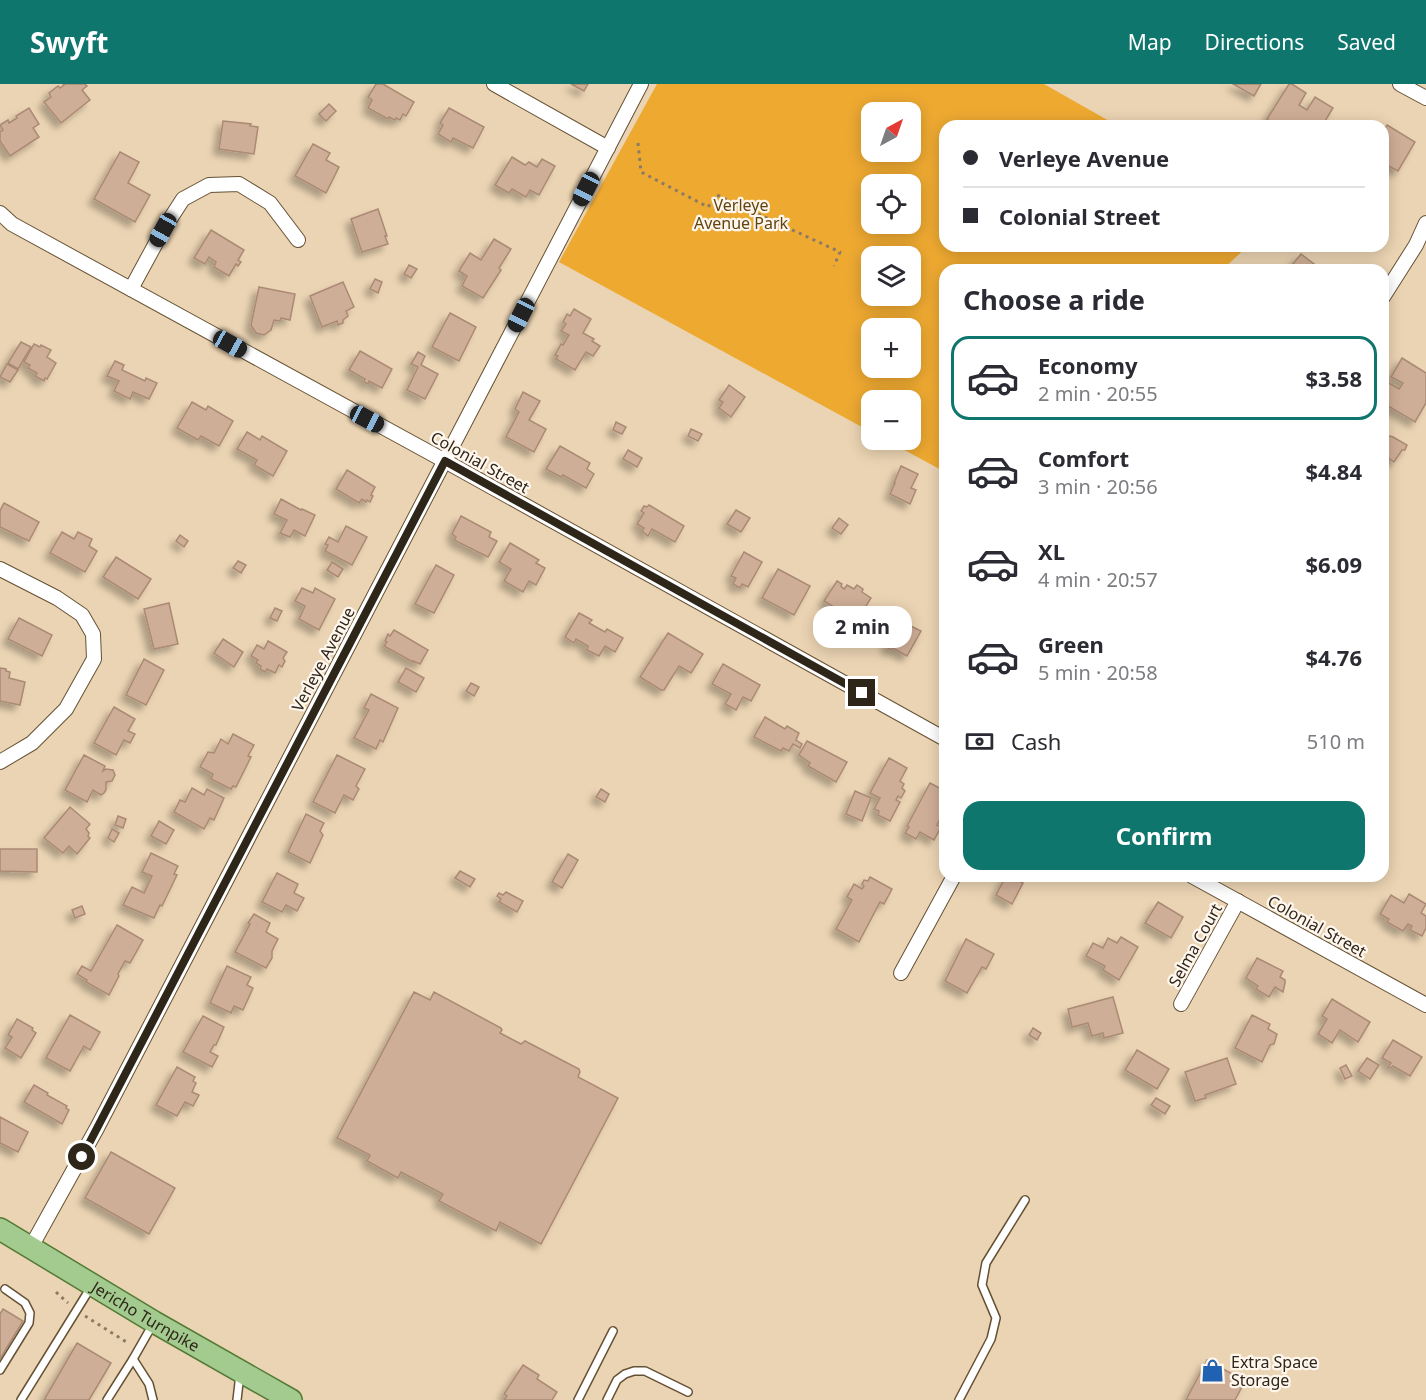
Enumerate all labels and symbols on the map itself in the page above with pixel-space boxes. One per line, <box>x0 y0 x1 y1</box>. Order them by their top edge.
north arrow <box>861 102 921 162</box>
car <box>570 169 602 209</box>
park label: Verleye Avenue Park <box>694 194 789 234</box>
car <box>146 210 180 250</box>
car <box>505 295 537 335</box>
car <box>210 327 250 361</box>
car <box>347 403 387 435</box>
street label: Colonial Street <box>427 426 533 498</box>
street label: Verleye Avenue <box>286 603 360 715</box>
callout: 2 min <box>812 606 912 648</box>
route end <box>848 679 875 706</box>
street label: Colonial Street <box>1264 890 1370 962</box>
street label: Selma Court <box>1163 899 1227 991</box>
route start <box>68 1143 95 1170</box>
street label: Jericho Turnpike <box>86 1275 204 1357</box>
place label: Extra Space Storage <box>1231 1351 1318 1391</box>
shop icon: Extra Space Storage <box>1200 1358 1226 1384</box>

